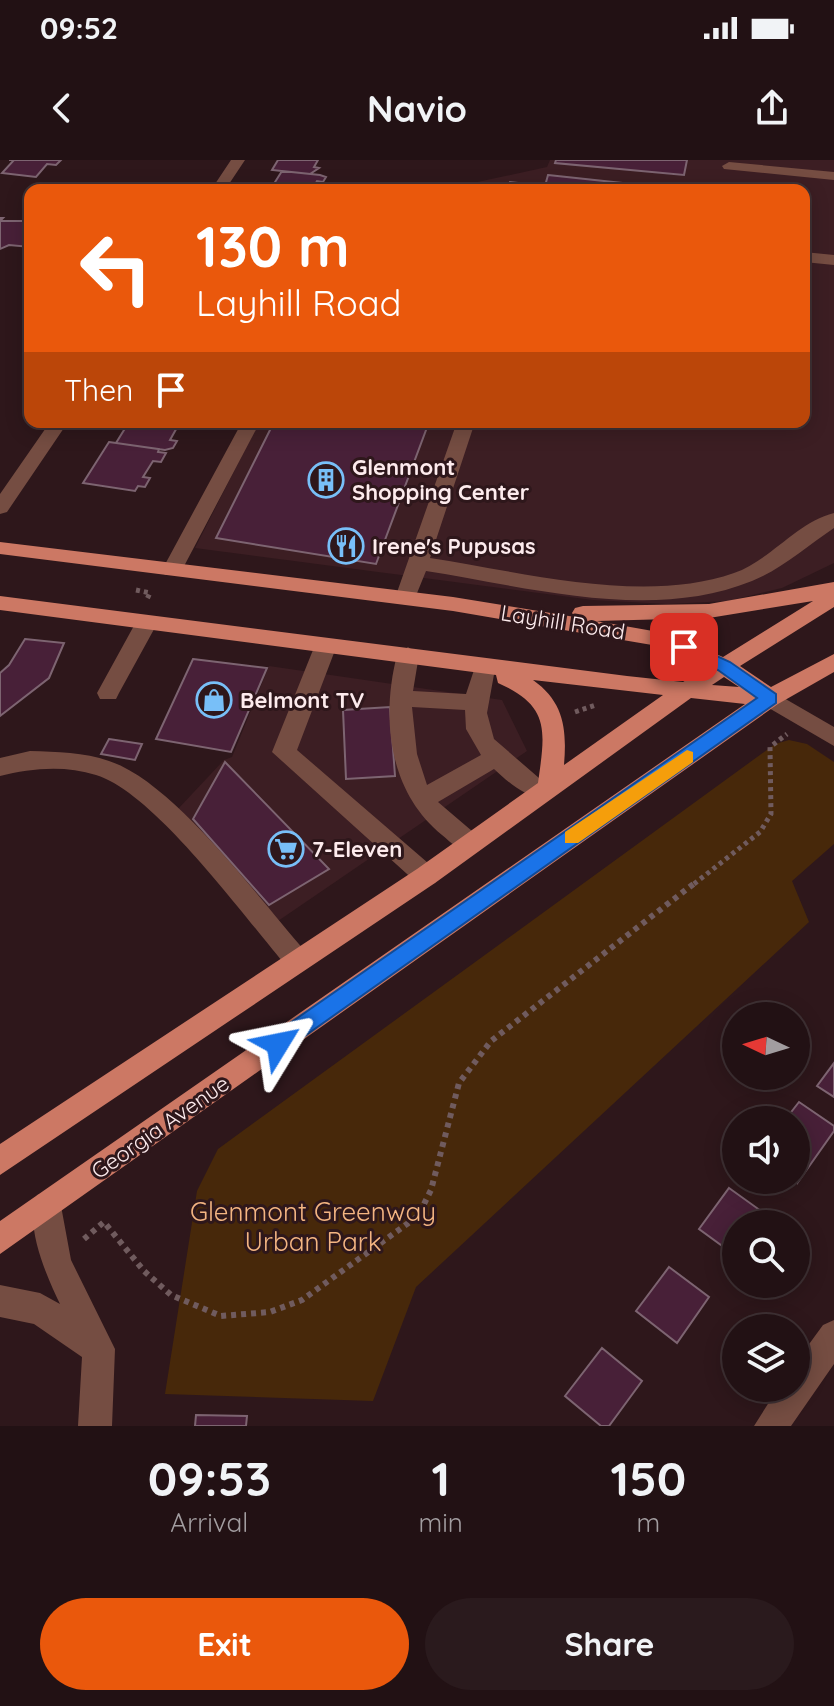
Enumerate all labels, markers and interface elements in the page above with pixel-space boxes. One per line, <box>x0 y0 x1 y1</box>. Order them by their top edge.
text: 09:52 <box>40 9 118 47</box>
icon: back <box>40 86 84 130</box>
text: Navio <box>367 86 467 131</box>
icon: share <box>750 86 794 130</box>
text: 130 m <box>196 211 350 281</box>
icon: left <box>64 216 168 320</box>
text: Layhill Road <box>196 280 401 325</box>
icon: arrive <box>149 368 193 412</box>
text: Then <box>64 371 133 409</box>
place label: Glenmont Shopping Center <box>352 453 530 506</box>
building icon: Glenmont Shopping Center <box>307 461 345 499</box>
restaurant icon: Irene's Pupusas <box>327 527 365 565</box>
place label: Irene's Pupusas <box>372 532 536 560</box>
street label: Layhill Road <box>499 598 627 646</box>
pin <box>650 613 718 681</box>
icon: arrive <box>662 625 706 669</box>
shop icon: Belmont TV <box>195 681 233 719</box>
place label: Belmont TV <box>240 686 365 714</box>
supermarket icon: 7-Eleven <box>267 830 305 868</box>
place label: 7-Eleven <box>312 835 402 863</box>
position arrow <box>236 1002 320 1086</box>
north arrow <box>722 1002 810 1090</box>
map controls <box>722 1002 810 1402</box>
street label: Georgia Avenue <box>86 1069 234 1185</box>
button: sound <box>722 1106 810 1194</box>
park label: Glenmont Greenway Urban Park <box>190 1195 436 1258</box>
button: search <box>722 1210 810 1298</box>
button: layers <box>722 1314 810 1402</box>
text: 09:53 <box>148 1448 271 1508</box>
text: 1 <box>431 1448 450 1508</box>
text: 150 <box>611 1448 686 1508</box>
text: Arrival <box>170 1506 248 1539</box>
text: min <box>419 1506 463 1539</box>
text: m <box>637 1506 660 1539</box>
button: Exit <box>40 1598 409 1690</box>
button: Share <box>425 1598 794 1690</box>

